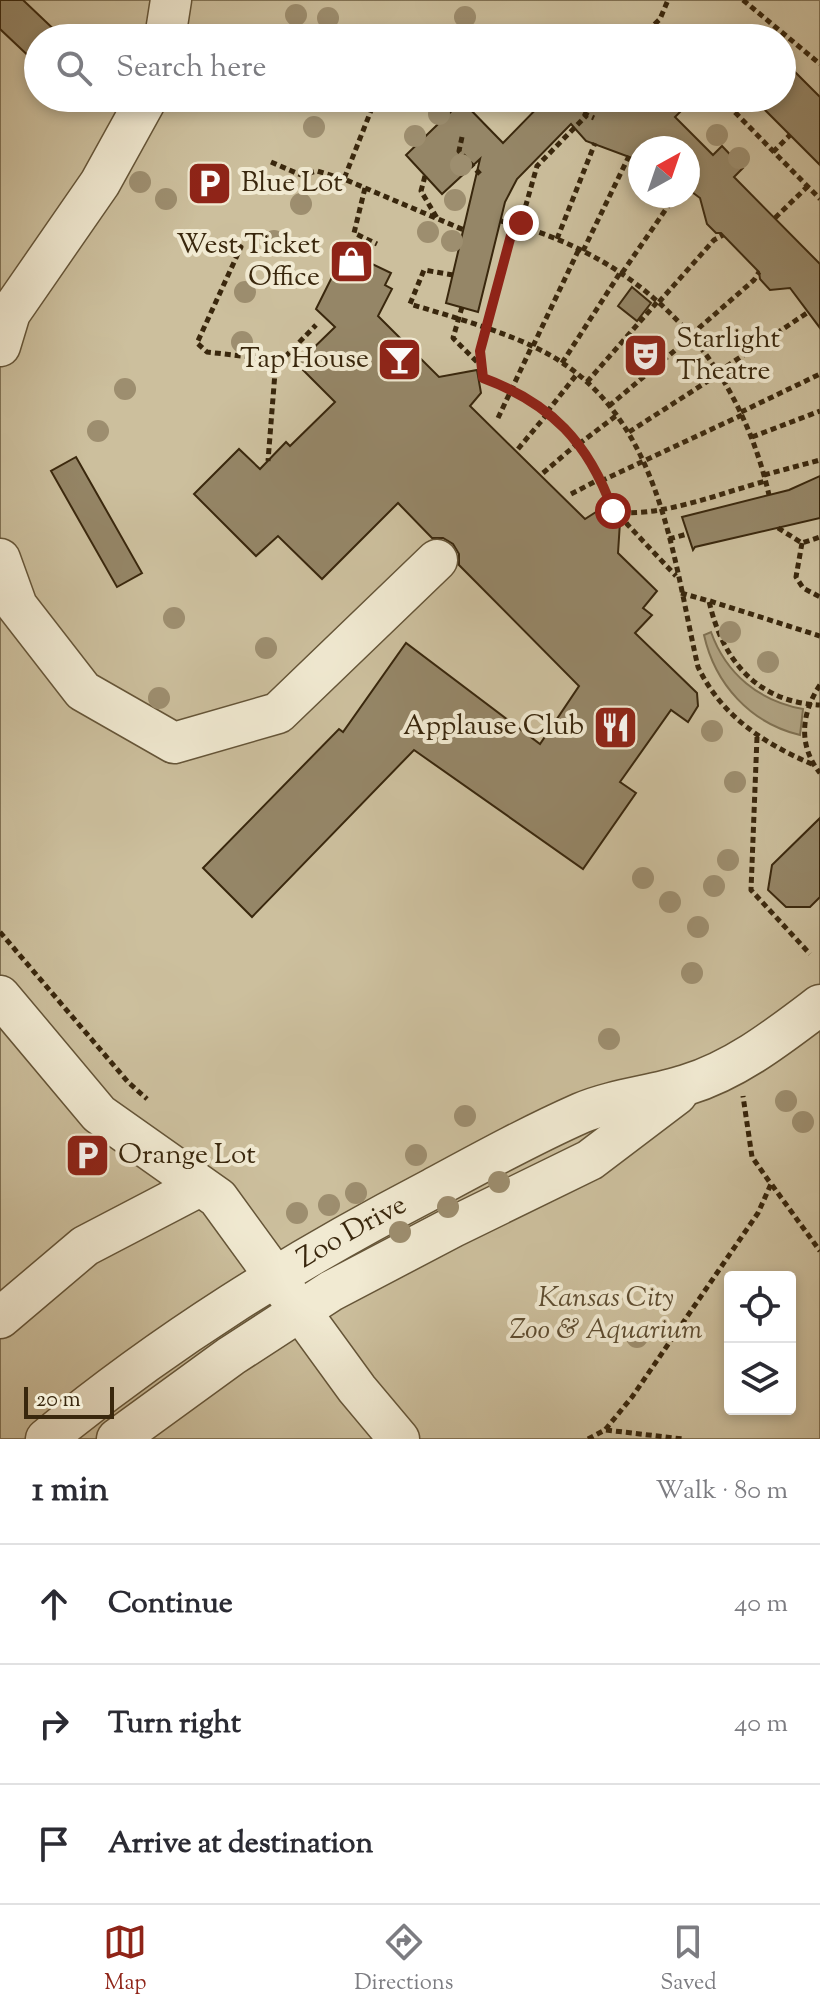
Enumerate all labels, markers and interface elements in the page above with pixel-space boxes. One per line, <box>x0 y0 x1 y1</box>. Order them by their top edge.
search box <box>24 24 796 112</box>
icon: search <box>52 46 96 90</box>
text: Search here <box>116 47 266 90</box>
north arrow <box>628 136 700 208</box>
parking icon: Blue Lot <box>186 160 234 208</box>
place label: Blue Lot <box>241 164 343 204</box>
route end <box>503 205 539 241</box>
place label: West Ticket Office <box>176 226 320 298</box>
shop icon: West Ticket Office <box>327 238 375 286</box>
place label: Starlight Theatre <box>676 320 781 392</box>
theatre icon: Starlight Theatre <box>621 332 669 380</box>
bar icon: Tap House <box>376 336 424 384</box>
place label: Tap House <box>240 340 369 380</box>
route start <box>595 493 631 529</box>
restaurant icon: Applause Club <box>591 703 639 751</box>
place label: Applause Club <box>403 707 584 747</box>
parking icon: Orange Lot <box>63 1132 111 1180</box>
place label: Orange Lot <box>118 1136 256 1176</box>
street label: Zoo Drive <box>290 1186 414 1279</box>
map controls <box>724 1271 796 1415</box>
button: locate <box>724 1271 796 1343</box>
park label: Kansas City Zoo & Aquarium <box>509 1279 703 1351</box>
button: layers <box>724 1343 796 1415</box>
scale bar <box>24 1383 114 1419</box>
text: 20 m <box>36 1385 81 1417</box>
text: 1 min <box>32 1467 109 1516</box>
text: Walk · 80 m <box>656 1473 788 1510</box>
icon: ahead <box>32 1582 76 1626</box>
text: Continue <box>108 1583 233 1626</box>
text: 40 m <box>734 1586 788 1623</box>
icon: right <box>32 1702 76 1746</box>
text: Turn right <box>108 1703 241 1746</box>
text: 40 m <box>734 1706 788 1743</box>
icon: arrive <box>32 1822 76 1866</box>
text: Arrive at destination <box>108 1823 373 1866</box>
tab: Map <box>103 1920 147 2000</box>
tab: Directions <box>354 1920 453 2000</box>
tab: Saved <box>660 1920 717 2000</box>

